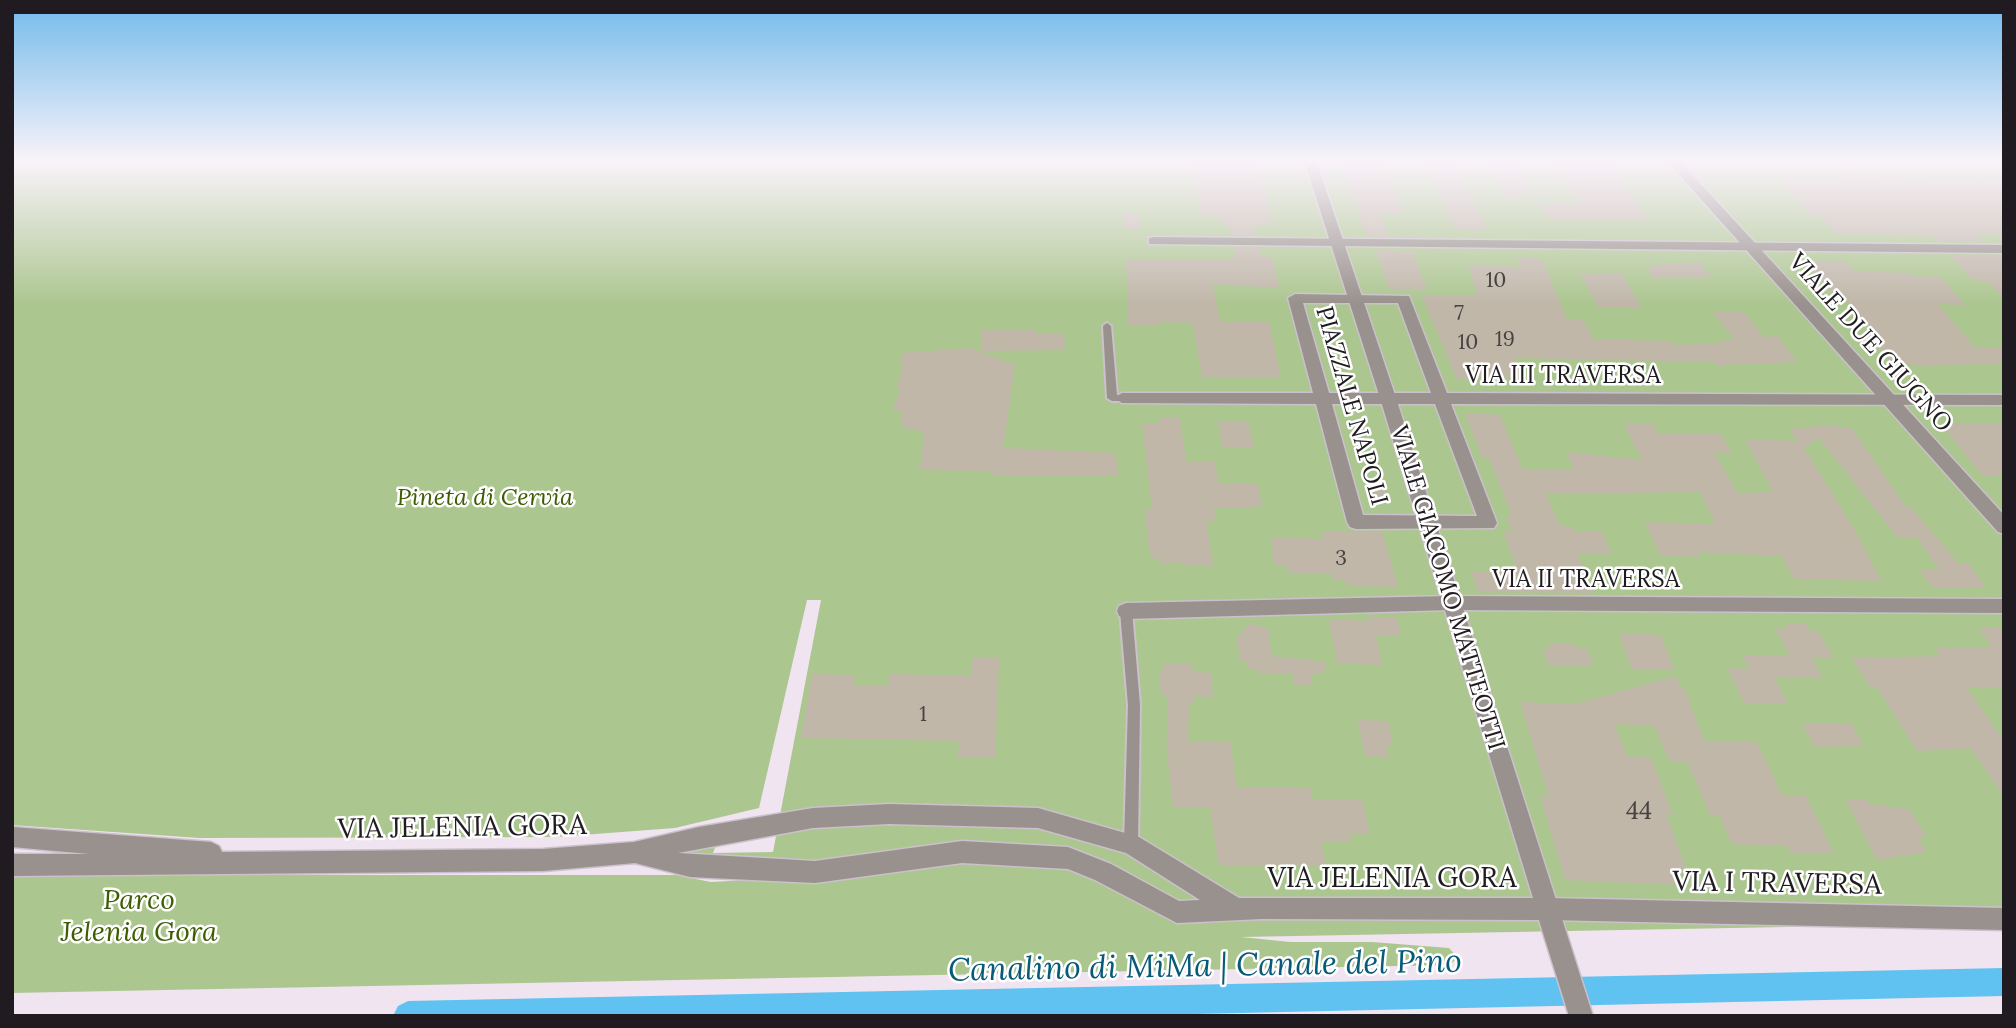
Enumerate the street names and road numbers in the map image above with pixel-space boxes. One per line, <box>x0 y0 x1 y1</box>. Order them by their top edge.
street label: VIALE DUE GIUGNO <box>1782 248 1958 438</box>
street label: PIAZZALE NAPOLI <box>1309 303 1393 509</box>
street label: VIA III TRAVERSA <box>1465 362 1661 390</box>
street label: VIALE GIACOMO MATTEOTTI <box>1384 422 1510 754</box>
street label: VIA II TRAVERSA <box>1492 566 1680 594</box>
street label: VIA JELENIA GORA <box>337 809 587 847</box>
street label: VIA JELENIA GORA <box>1267 862 1517 896</box>
street label: VIA I TRAVERSA <box>1672 865 1882 903</box>

